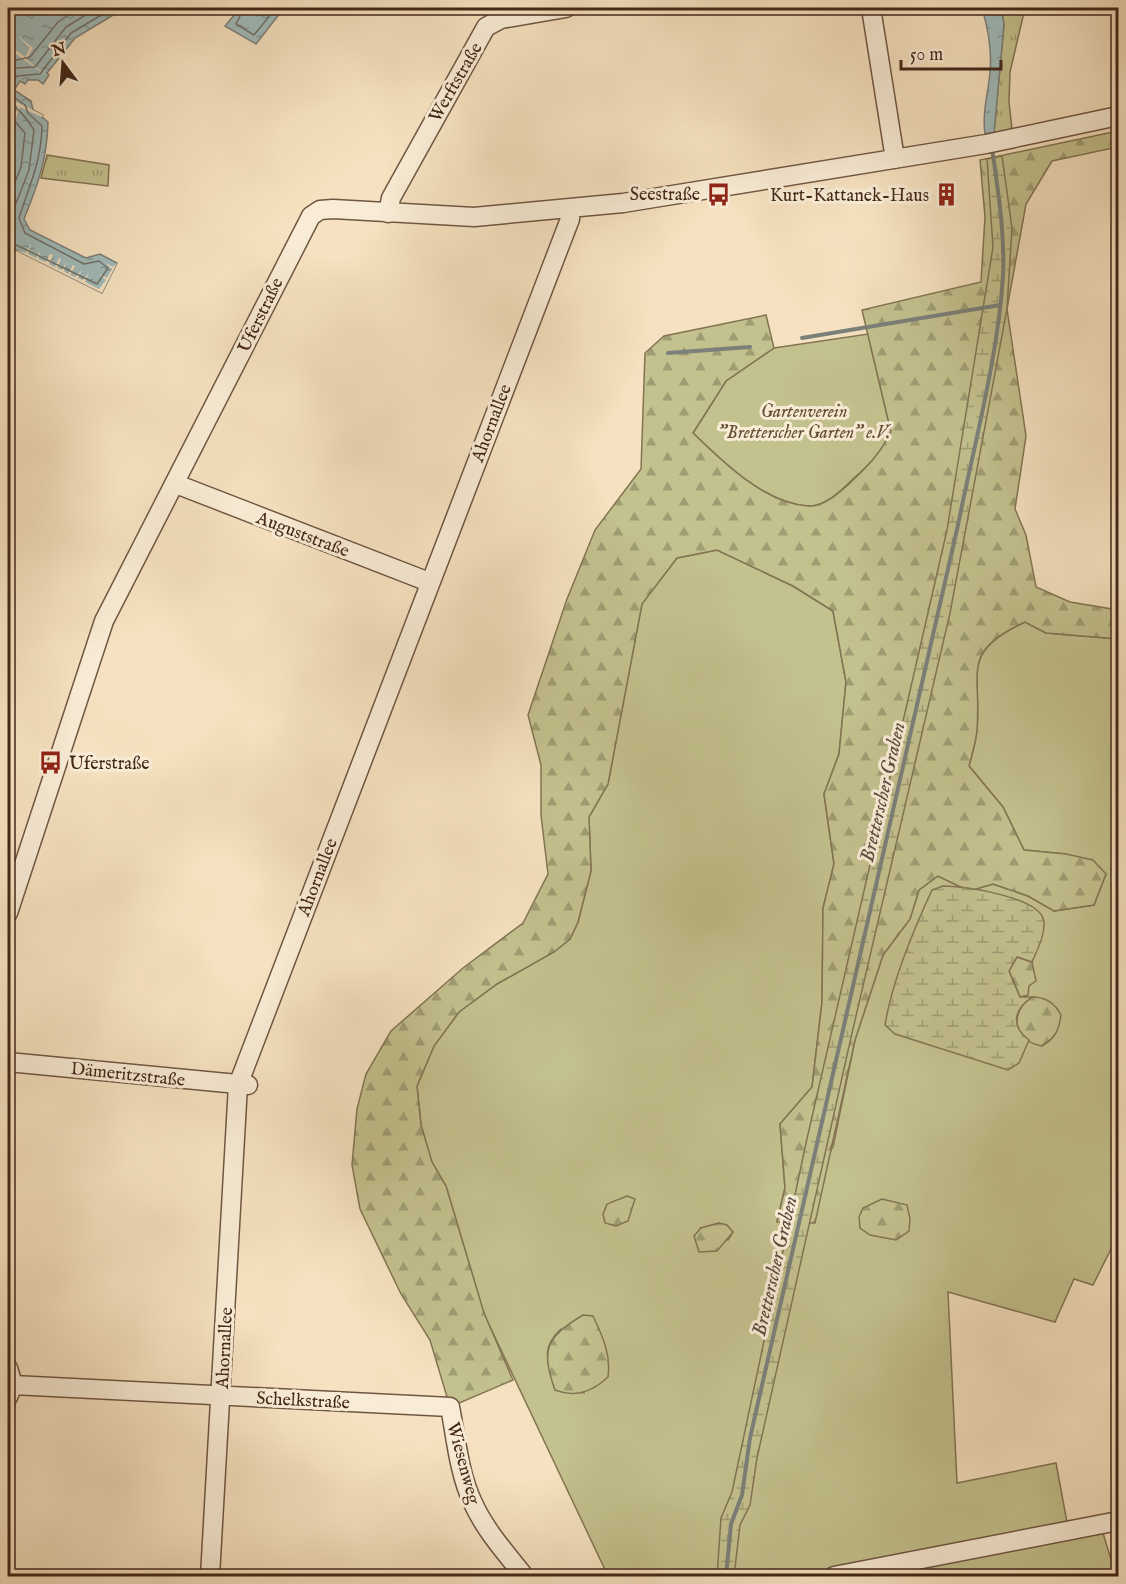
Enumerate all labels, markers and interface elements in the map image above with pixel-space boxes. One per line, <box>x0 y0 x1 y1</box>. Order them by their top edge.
north arrow <box>33 33 93 93</box>
scale bar <box>901 33 1002 71</box>
text: N <box>49 39 69 62</box>
street label: Werftstraße <box>424 39 488 127</box>
text: 50 m <box>910 44 943 67</box>
bus stop icon: Seestraße <box>705 181 731 207</box>
building icon: Kurt-Kattanek-Haus <box>934 182 960 208</box>
place label: Seestraße <box>630 184 700 207</box>
place label: Kurt-Kattanek-Haus <box>770 185 929 208</box>
street label: Uferstraße <box>233 274 289 357</box>
street label: Ahornallee <box>467 381 518 467</box>
park label: Gartenverein "Bretterscher Garten" e.V. <box>718 401 891 445</box>
street label: Auguststraße <box>252 507 352 564</box>
water label: Bretterscher Graben <box>855 720 912 865</box>
bus stop icon: Uferstraße <box>38 750 64 776</box>
place label: Uferstraße <box>69 753 150 776</box>
street label: Ahornallee <box>293 835 344 921</box>
street label: Dämeritzstraße <box>70 1058 186 1093</box>
water label: Bretterscher Graben <box>747 1194 804 1339</box>
street label: Ahornallee <box>212 1307 239 1390</box>
street label: Schelkstraße <box>256 1388 350 1415</box>
street label: Wiesenweg <box>441 1420 485 1507</box>

